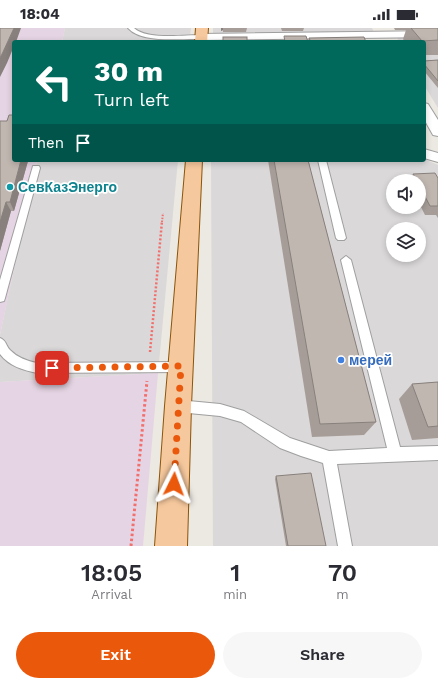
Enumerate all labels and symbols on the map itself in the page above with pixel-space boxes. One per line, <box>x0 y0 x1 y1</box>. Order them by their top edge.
place label: СевКазЭнерго <box>18 179 117 195</box>
marker: СевКазЭнерго <box>5 182 15 192</box>
pin <box>35 351 69 385</box>
place label: мерей <box>349 352 392 368</box>
marker: мерей <box>336 355 346 365</box>
position arrow <box>153 463 195 505</box>

